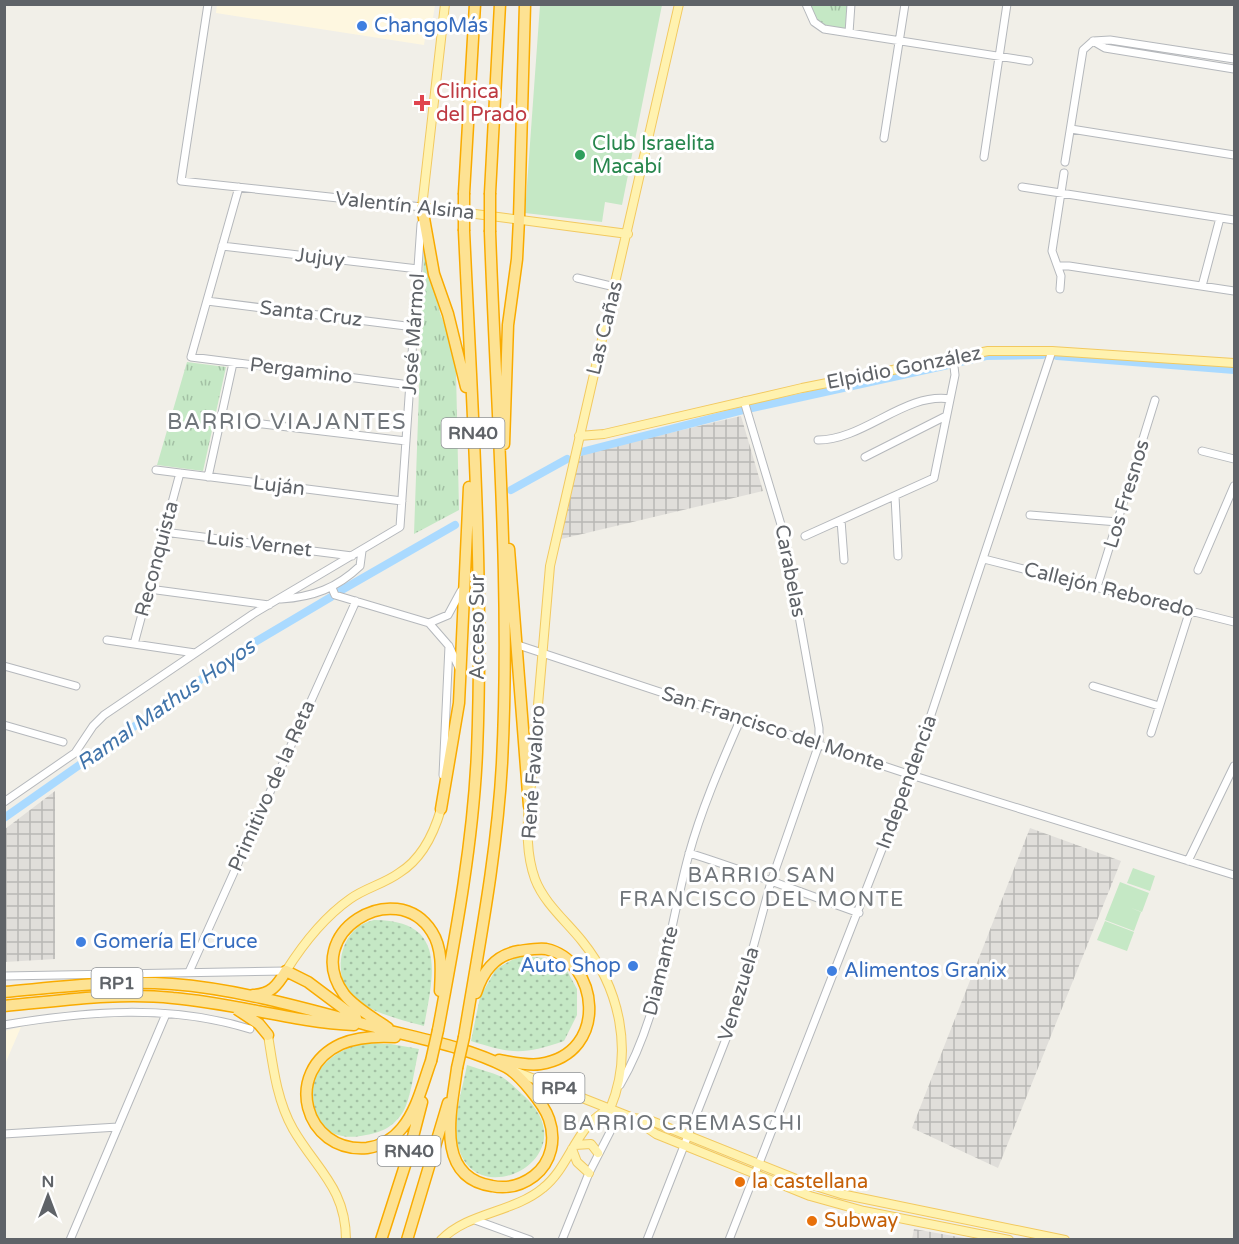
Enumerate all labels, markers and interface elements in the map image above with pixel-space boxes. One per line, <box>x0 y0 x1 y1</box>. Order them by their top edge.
place label: ChangoMás <box>374 14 488 38</box>
marker: ChangoMás <box>355 19 369 33</box>
place label: Clinica del Prado <box>436 80 527 127</box>
marker: Clinica del Prado <box>413 94 431 112</box>
place label: Club Israelita Macabí <box>592 132 715 179</box>
marker: Club Israelita Macabí <box>573 148 587 162</box>
street label: Valentín Alsina <box>334 187 476 225</box>
street label: Jujuy <box>294 243 346 273</box>
street label: José Mármol <box>398 273 430 395</box>
street label: Las Cañas <box>582 279 628 377</box>
street label: Santa Cruz <box>258 296 364 332</box>
street label: Elpidio González <box>825 341 983 395</box>
street label: Pergamino <box>248 353 354 389</box>
district label: BARRIO VIAJANTES <box>167 409 407 435</box>
road number: RN40 <box>442 418 504 448</box>
street label: Los Fresnos <box>1099 437 1155 551</box>
street label: Luján <box>252 471 306 501</box>
street label: Reconquista <box>130 499 184 619</box>
street label: Carabelas <box>769 523 811 619</box>
street label: Luis Vernet <box>205 526 314 562</box>
street label: Callejón Reboredo <box>1021 557 1197 623</box>
street label: Acceso Sur <box>466 574 490 680</box>
water label: Ramal Mathus Hoyos <box>72 633 261 776</box>
street label: San Francisco del Monte <box>659 682 887 776</box>
street label: Primitivo de la Reta <box>223 697 321 875</box>
street label: René Favaloro <box>517 704 551 840</box>
street label: Independencia <box>872 712 942 852</box>
district label: BARRIO SAN FRANCISCO DEL MONTE <box>619 863 905 912</box>
street label: Diamante <box>638 924 684 1018</box>
place label: Gomería El Cruce <box>93 930 258 954</box>
marker: Gomería El Cruce <box>74 935 88 949</box>
street label: Venezuela <box>713 944 765 1044</box>
place label: Auto Shop <box>520 954 621 978</box>
marker: Auto Shop <box>626 959 640 973</box>
place label: Alimentos Granix <box>844 959 1007 983</box>
marker: Alimentos Granix <box>825 964 839 978</box>
road number: RP1 <box>92 968 142 998</box>
road number: RP4 <box>534 1073 584 1103</box>
district label: BARRIO CREMASCHI <box>563 1111 803 1136</box>
road number: RN40 <box>378 1136 440 1166</box>
north arrow <box>18 1166 78 1226</box>
place label: la castellana <box>752 1170 868 1194</box>
text: N <box>42 1172 54 1192</box>
marker: la castellana <box>733 1175 747 1189</box>
place label: Subway <box>824 1209 899 1233</box>
marker: Subway <box>805 1214 819 1228</box>

